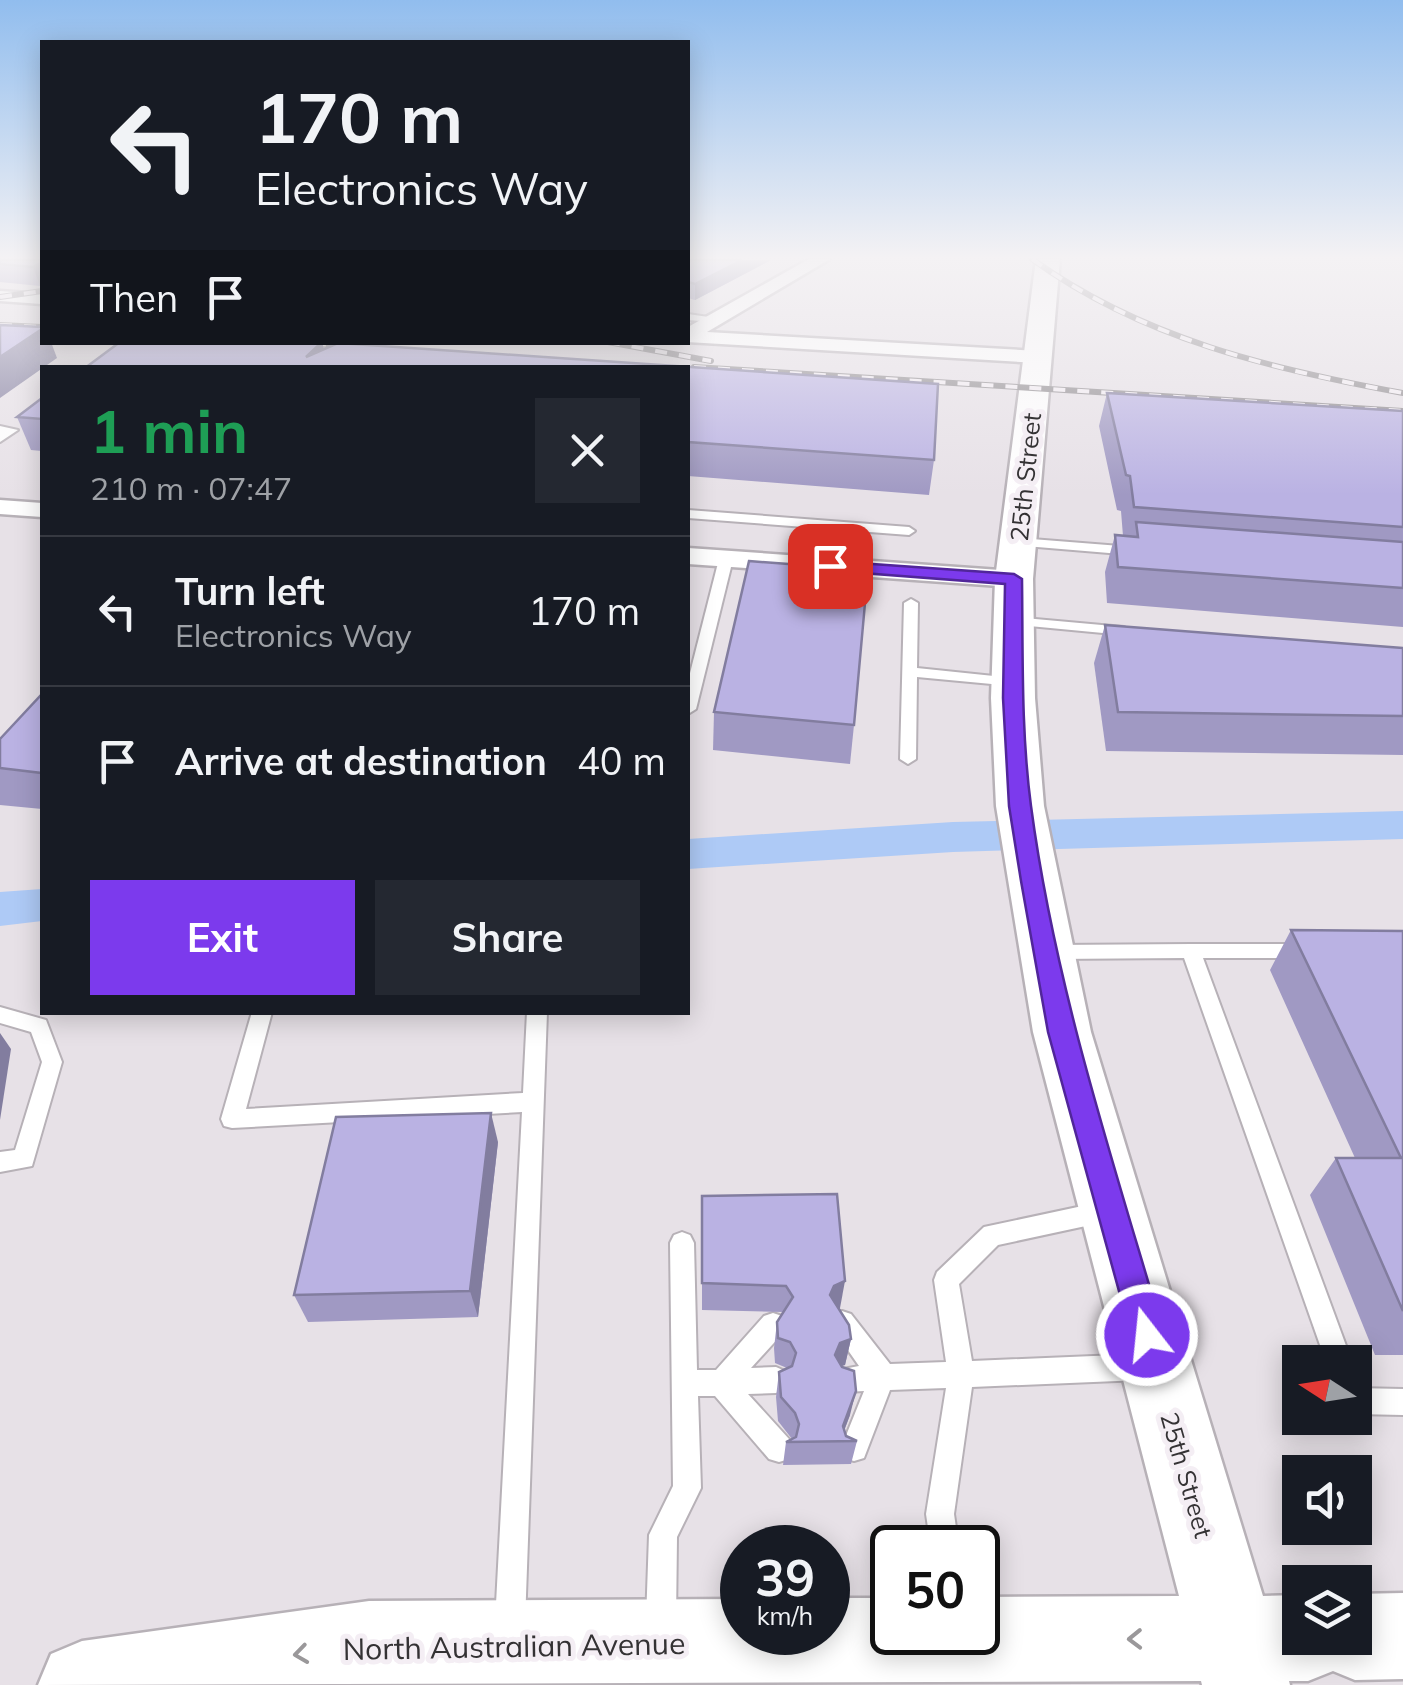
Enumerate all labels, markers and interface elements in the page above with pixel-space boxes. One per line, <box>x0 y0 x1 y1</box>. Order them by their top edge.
text: 170 m <box>255 73 463 161</box>
icon: left <box>90 80 220 210</box>
text: Electronics Way <box>255 160 588 216</box>
icon: arrive <box>198 270 253 325</box>
text: Then <box>90 274 178 322</box>
text: 1 min <box>90 393 248 468</box>
button: close <box>535 398 640 503</box>
street label: 25th Street <box>1003 411 1047 543</box>
text: 210 m · 07:47 <box>90 468 292 508</box>
pin <box>788 524 873 609</box>
icon: arrive <box>803 539 858 594</box>
text: Turn left <box>175 567 325 615</box>
icon: left <box>90 584 145 639</box>
text: 170 m <box>528 587 640 635</box>
text: Electronics Way <box>175 615 412 655</box>
icon: arrive <box>90 734 145 789</box>
text: Arrive at destination <box>175 737 547 785</box>
text: 40 m <box>577 737 666 785</box>
button: Exit <box>90 880 355 995</box>
button: Share <box>375 880 640 995</box>
position arrow <box>1095 1283 1199 1387</box>
north arrow <box>1282 1345 1372 1435</box>
map controls <box>1282 1345 1372 1655</box>
street label: 25th Street <box>1154 1409 1220 1542</box>
button: sound <box>1282 1455 1372 1545</box>
speed limit sign: 50 <box>870 1525 1000 1655</box>
text: 39 <box>755 1546 815 1609</box>
button: layers <box>1282 1565 1372 1655</box>
text: km/h <box>757 1600 813 1631</box>
street label: North Australian Avenue <box>342 1624 686 1668</box>
one-way arrow <box>1126 1629 1142 1650</box>
one-way arrow <box>293 1642 310 1663</box>

